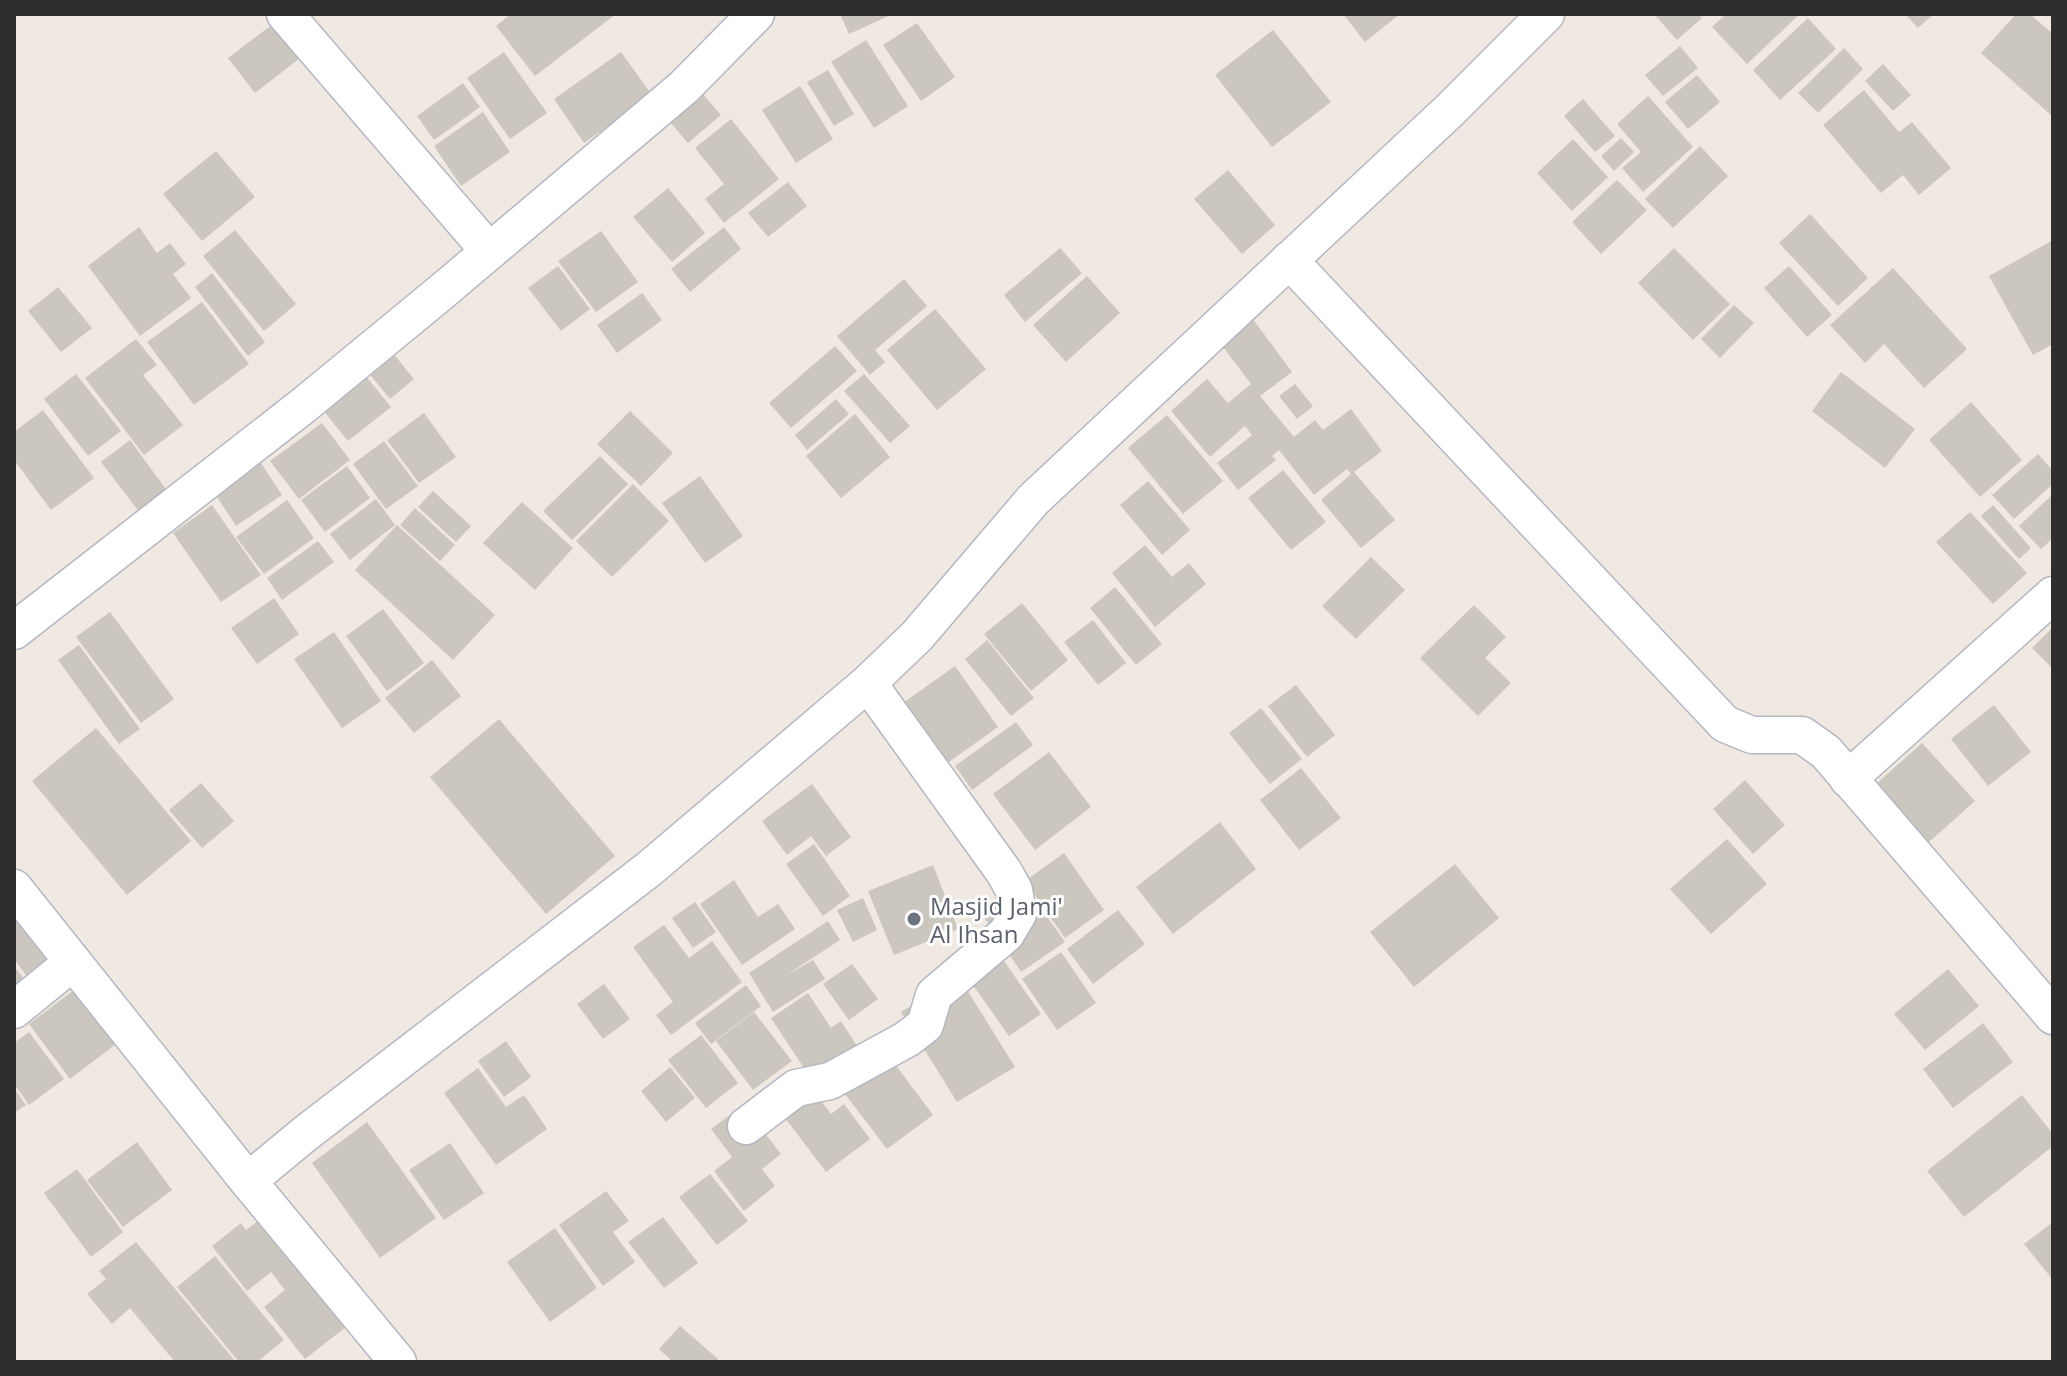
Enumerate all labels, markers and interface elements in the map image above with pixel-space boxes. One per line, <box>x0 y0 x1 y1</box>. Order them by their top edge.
place label: Masjid Jami' Al Ihsan <box>930 889 1063 950</box>
marker: Masjid Jami' Al Ihsan <box>905 910 923 928</box>

